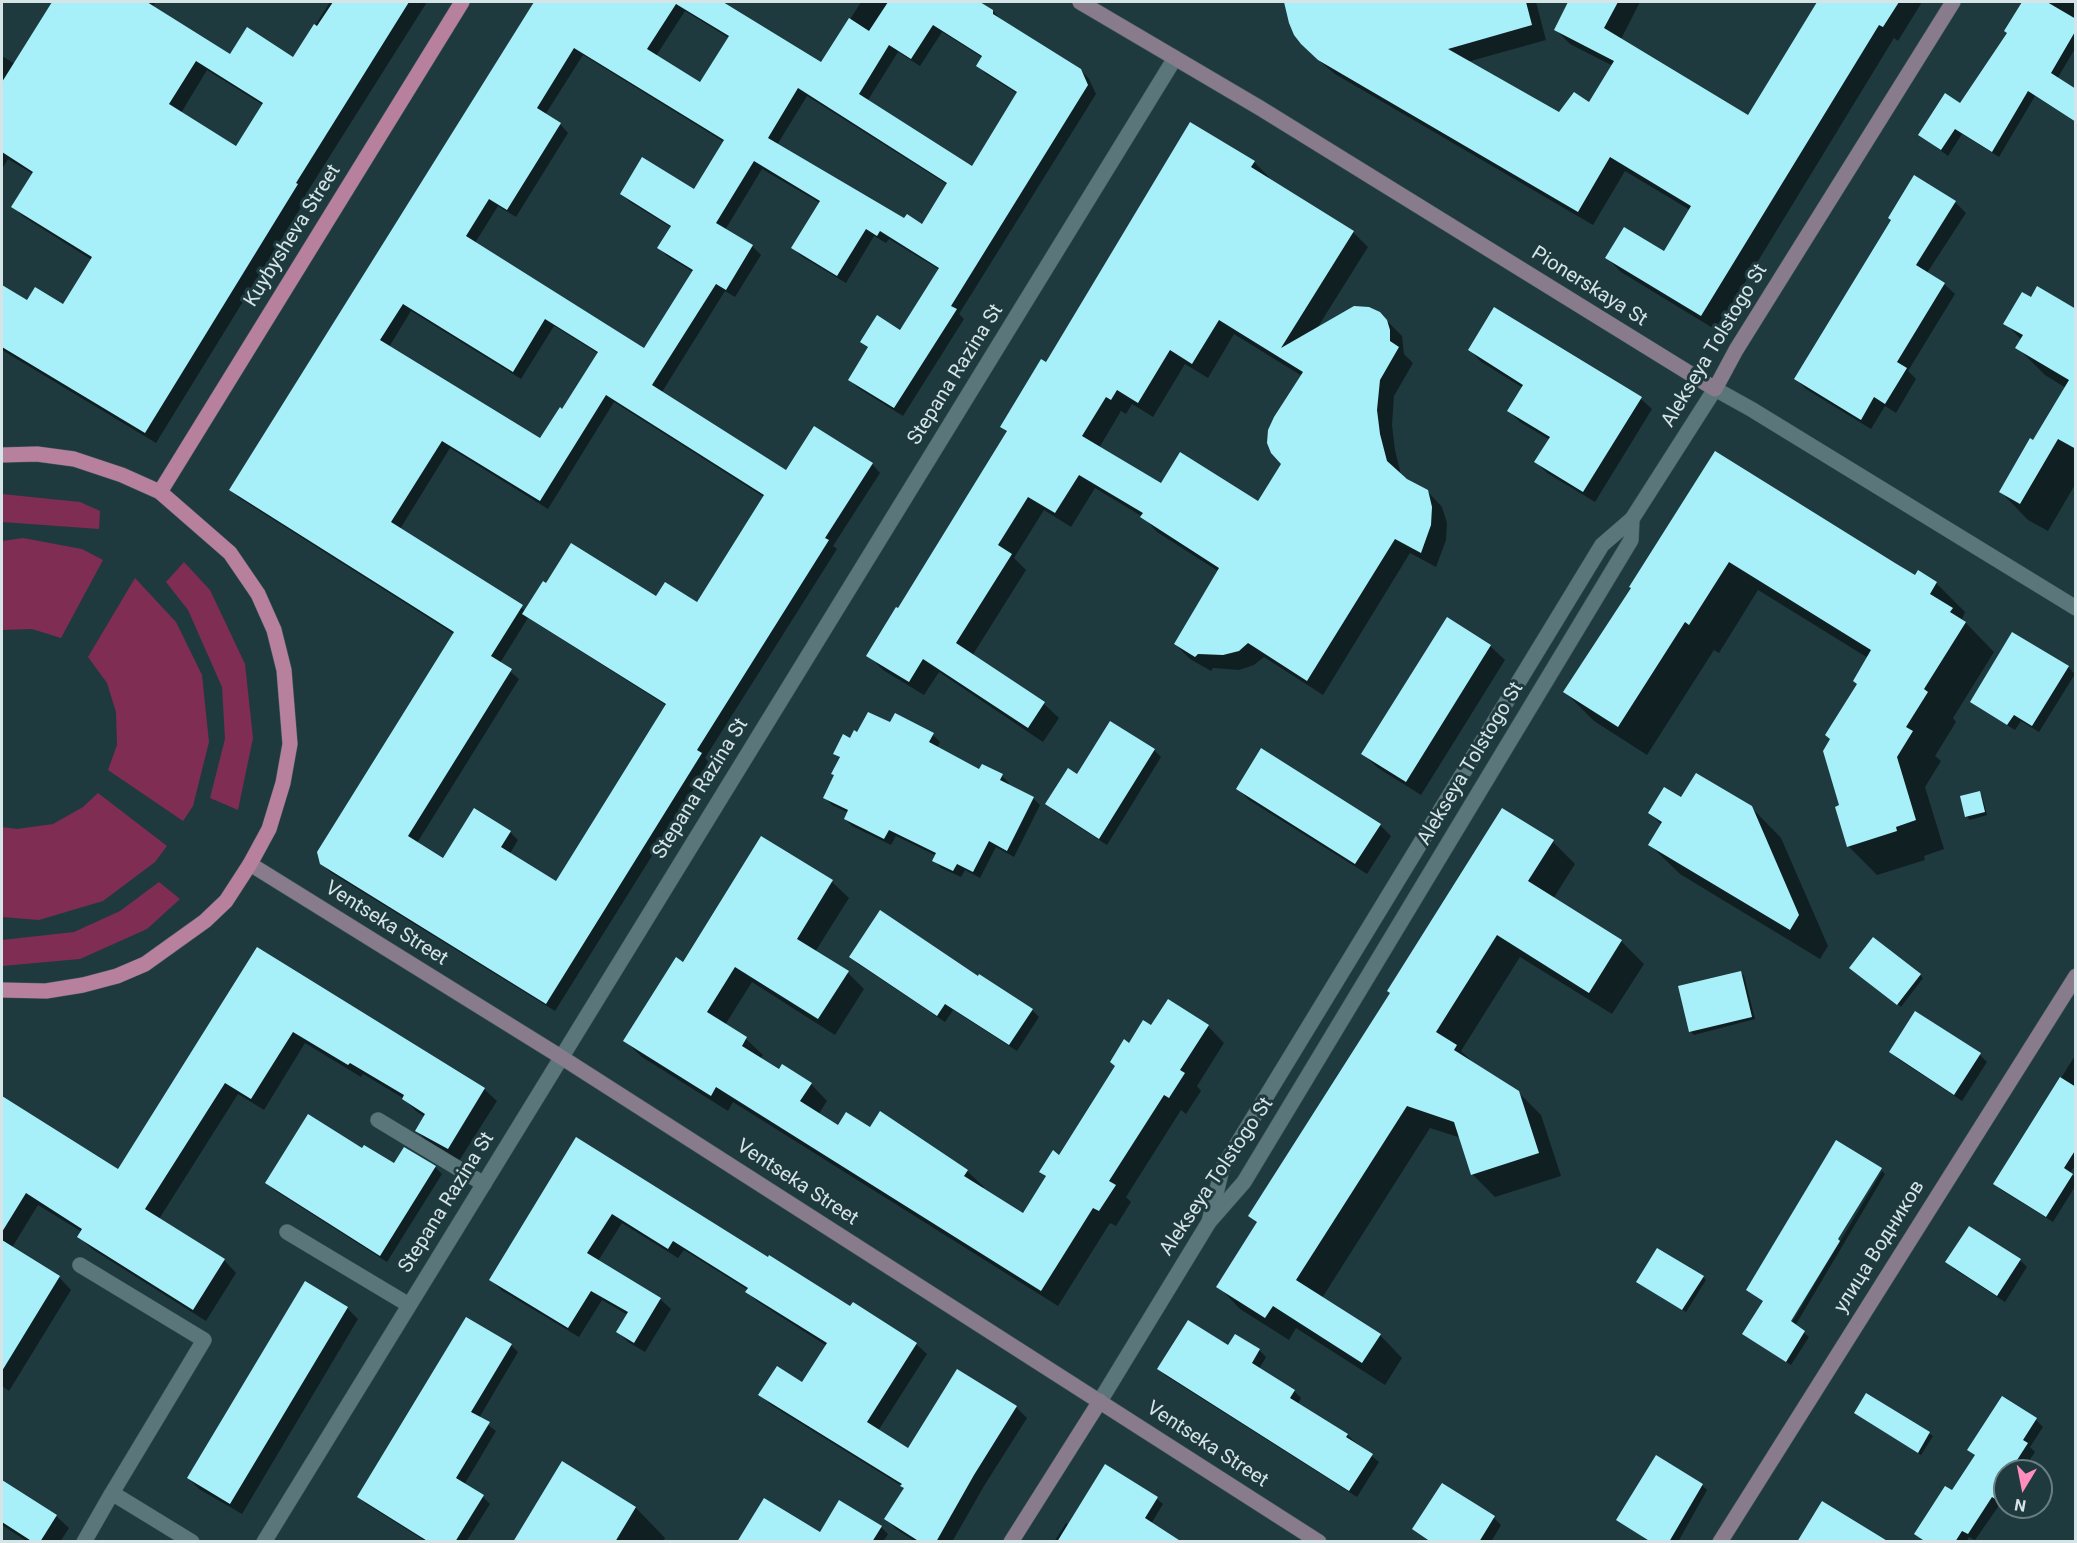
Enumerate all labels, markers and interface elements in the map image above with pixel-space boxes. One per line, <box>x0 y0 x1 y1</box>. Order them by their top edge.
street label: Kuybysheva Street <box>240 160 346 312</box>
street label: Pionerskaya St <box>1527 242 1651 332</box>
street label: Alekseya Tolstogo St <box>1657 260 1773 432</box>
street label: Stepana Razina St <box>903 300 1009 450</box>
street label: Alekseya Tolstogo St <box>1413 678 1529 850</box>
street label: Stepana Razina St <box>648 714 754 864</box>
street label: Ventseka Street <box>320 877 452 971</box>
street label: Alekseya Tolstogo St <box>1155 1093 1279 1261</box>
street label: Stepana Razina St <box>394 1128 500 1278</box>
street label: Ventseka Street <box>732 1135 862 1231</box>
street label: улица Водников <box>1830 1176 1930 1318</box>
street label: Ventseka Street <box>1142 1397 1272 1493</box>
north arrow <box>1993 1459 2053 1519</box>
text: N <box>2013 1495 2027 1516</box>

